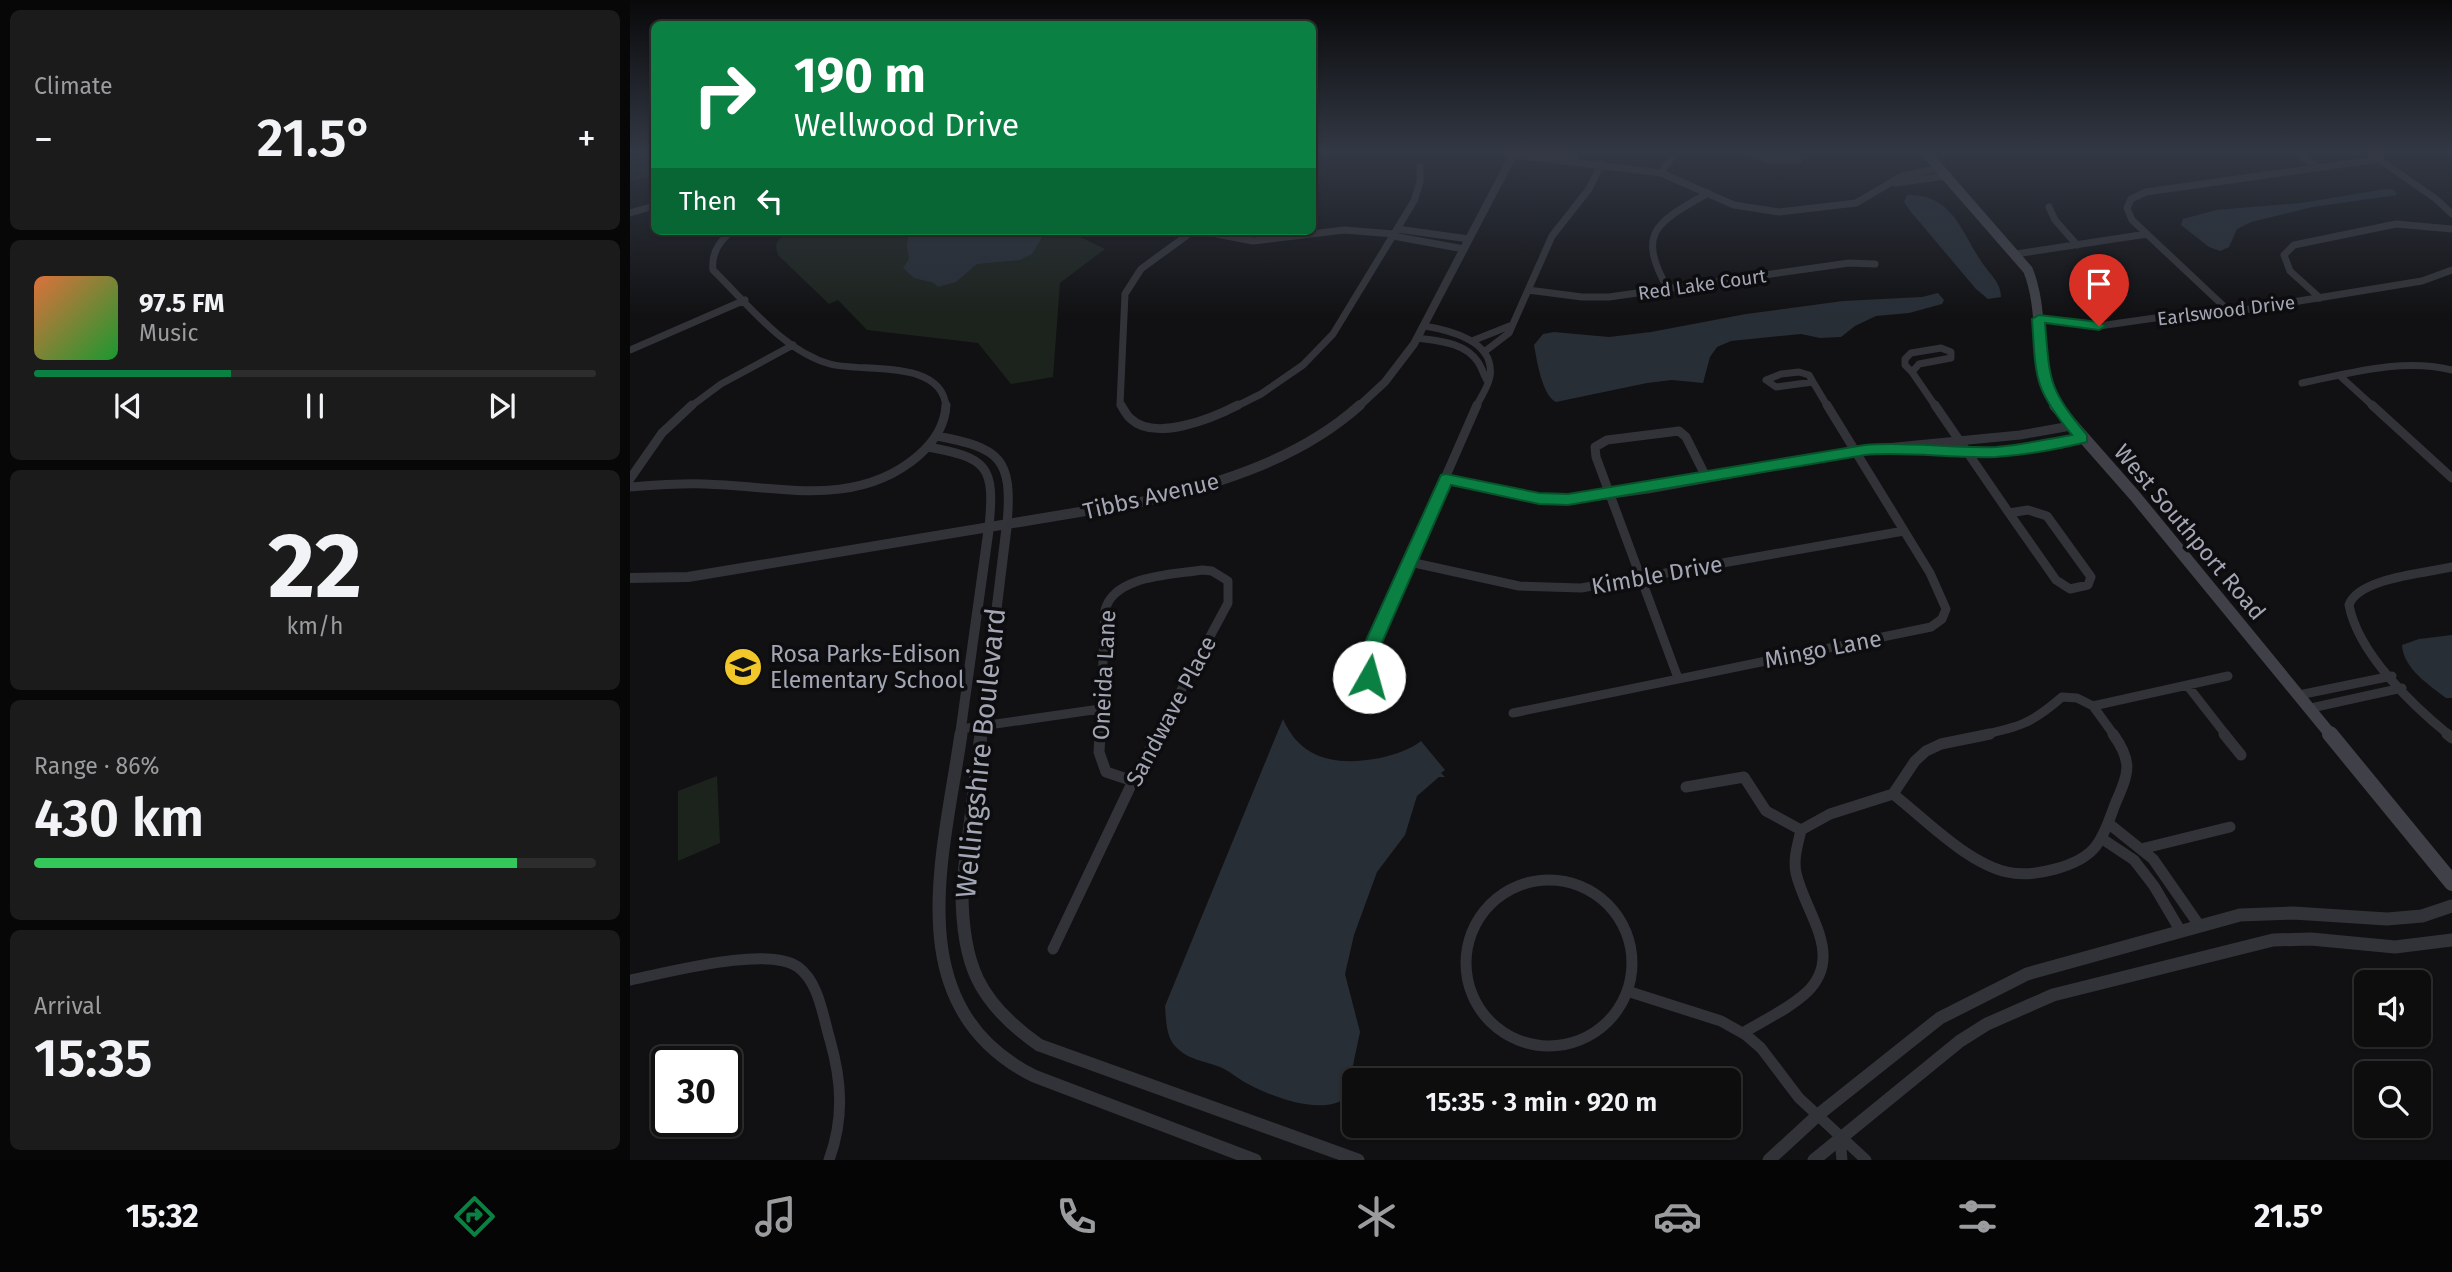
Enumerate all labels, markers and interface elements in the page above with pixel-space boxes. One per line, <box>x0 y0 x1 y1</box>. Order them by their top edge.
text: 190 m <box>794 46 926 105</box>
icon: right <box>679 49 770 140</box>
text: Climate <box>34 72 113 100</box>
text: Wellwood Drive <box>794 106 1019 144</box>
text: 21.5° <box>257 107 373 170</box>
text: − <box>34 116 53 162</box>
text: + <box>577 116 596 162</box>
icon: left <box>751 182 789 220</box>
text: Then <box>679 186 737 217</box>
pin <box>2069 254 2129 326</box>
street label: Red Lake Court <box>1637 264 1768 305</box>
icon: arrive <box>2080 265 2118 303</box>
text: 97.5 FM <box>139 288 224 319</box>
street label: Earlswood Drive <box>2156 291 2296 330</box>
text: Music <box>139 319 199 347</box>
icon: previous <box>109 387 147 425</box>
icon: pause <box>296 387 334 425</box>
icon: next <box>483 387 521 425</box>
street label: West Southport Road <box>2108 438 2272 626</box>
street label: Tibbs Avenue <box>1080 467 1222 525</box>
text: 22 <box>268 512 362 621</box>
street label: Kimble Drive <box>1589 550 1725 600</box>
street label: Wellingshire Boulevard <box>949 606 1012 900</box>
street label: Oneida Lane <box>1087 609 1121 741</box>
text: km/h <box>287 612 343 640</box>
street label: Mingo Lane <box>1762 624 1884 674</box>
street label: Sandwave Place <box>1120 631 1222 791</box>
place label: Rosa Parks-Edison Elementary School <box>770 640 965 694</box>
position arrow <box>1332 640 1406 714</box>
school or university icon: Rosa Parks-Edison Elementary School <box>722 646 764 688</box>
text: Range · 86% <box>34 752 159 780</box>
text: 430 km <box>34 787 204 850</box>
map controls <box>2354 970 2431 1138</box>
button: sound <box>2354 970 2431 1047</box>
text: Arrival <box>34 992 101 1020</box>
text: 15:35 <box>34 1027 153 1090</box>
speed limit sign: 30 <box>651 1046 742 1137</box>
button: search <box>2354 1061 2431 1138</box>
text: 15:35 · 3 min · 920 m <box>1426 1087 1657 1118</box>
icon: directions <box>450 1192 499 1241</box>
icon: music <box>751 1192 800 1241</box>
icon: phone <box>1052 1192 1101 1241</box>
icon: climate <box>1352 1192 1401 1241</box>
icon: car <box>1653 1192 1702 1241</box>
icon: filters <box>1953 1192 2002 1241</box>
text: 15:32 <box>126 1197 199 1235</box>
text: 21.5° <box>2254 1197 2326 1235</box>

